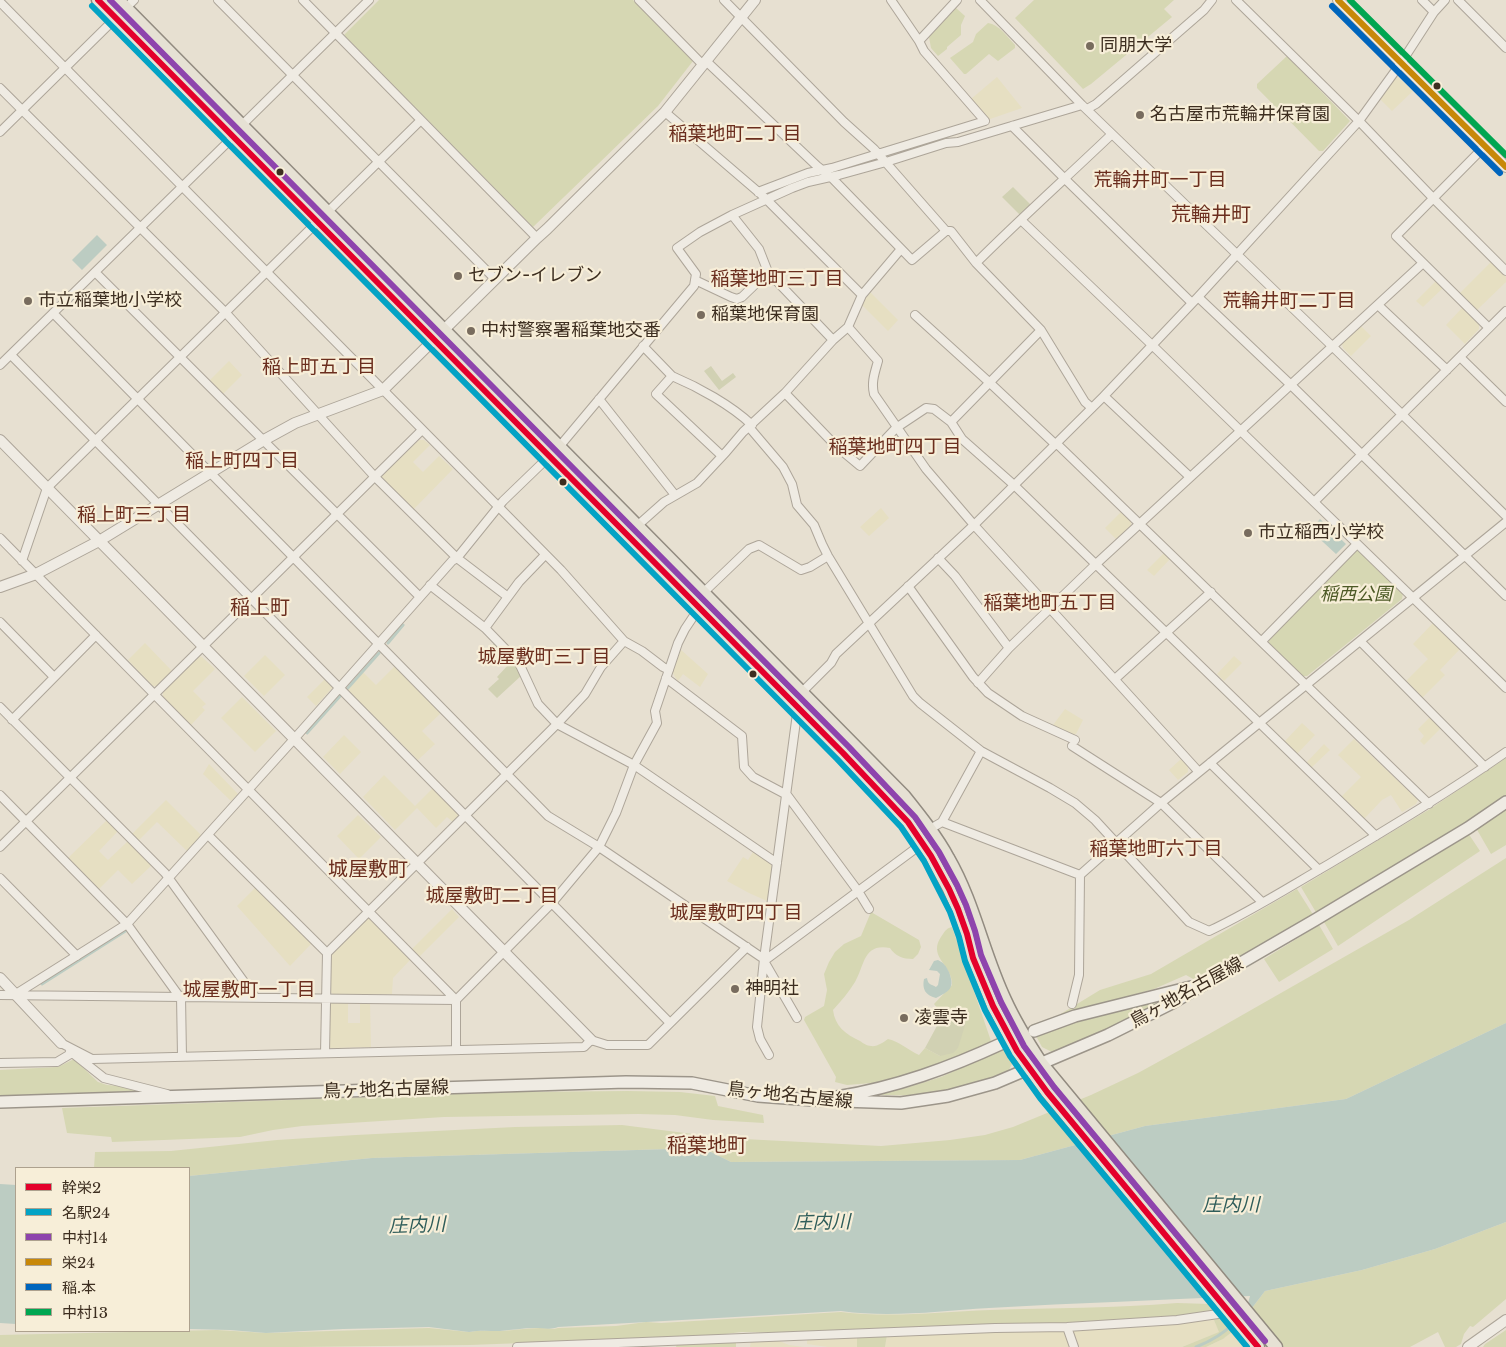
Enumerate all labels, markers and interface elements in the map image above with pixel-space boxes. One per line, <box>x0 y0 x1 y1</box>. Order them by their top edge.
place label: 同朋大学 <box>1100 35 1172 57</box>
marker: 同朋大学 <box>1084 40 1096 52</box>
unlabelled marker <box>1432 81 1442 91</box>
place label: 名古屋市荒輪井保育園 <box>1150 104 1330 126</box>
marker: 名古屋市荒輪井保育園 <box>1134 109 1146 121</box>
district label: 稲葉地町二丁目 <box>669 124 801 146</box>
unlabelled marker <box>275 167 285 177</box>
district label: 荒輪井町一丁目 <box>1094 170 1226 192</box>
district label: 荒輪井町 <box>1171 203 1251 227</box>
place label: セブン-イレブン <box>468 265 602 287</box>
district label: 稲葉地町三丁目 <box>711 269 843 291</box>
marker: セブン-イレブン <box>452 270 464 282</box>
place label: 市立稲葉地小学校 <box>38 290 182 312</box>
district label: 荒輪井町二丁目 <box>1223 291 1355 313</box>
marker: 市立稲葉地小学校 <box>22 295 34 307</box>
place label: 稲葉地保育園 <box>711 304 819 326</box>
marker: 稲葉地保育園 <box>695 309 707 321</box>
place label: 中村警察署稲葉地交番 <box>481 320 661 342</box>
marker: 中村警察署稲葉地交番 <box>465 325 477 337</box>
district label: 稲上町五丁目 <box>262 357 376 379</box>
district label: 稲葉地町四丁目 <box>829 437 961 459</box>
district label: 稲上町四丁目 <box>185 451 299 473</box>
unlabelled marker <box>558 477 568 487</box>
district label: 稲上町三丁目 <box>77 505 191 527</box>
place label: 市立稲西小学校 <box>1258 522 1384 544</box>
marker: 市立稲西小学校 <box>1242 527 1254 539</box>
park label: 稲西公園 <box>1320 584 1392 606</box>
district label: 稲葉地町五丁目 <box>984 593 1116 615</box>
district label: 稲上町 <box>230 596 290 620</box>
district label: 城屋敷町三丁目 <box>478 647 610 669</box>
unlabelled marker <box>748 669 758 679</box>
district label: 稲葉地町六丁目 <box>1090 839 1222 861</box>
district label: 城屋敷町 <box>328 858 408 882</box>
district label: 城屋敷町二丁目 <box>426 886 558 908</box>
district label: 城屋敷町四丁目 <box>670 903 802 925</box>
street label: 鳥ヶ地名古屋線 <box>1127 953 1247 1033</box>
place label: 神明社 <box>745 978 799 1000</box>
district label: 城屋敷町一丁目 <box>183 980 315 1002</box>
marker: 神明社 <box>729 983 741 995</box>
place label: 凌雲寺 <box>914 1007 968 1029</box>
marker: 凌雲寺 <box>898 1012 910 1024</box>
street label: 鳥ヶ地名古屋線 <box>323 1077 449 1103</box>
street label: 鳥ヶ地名古屋線 <box>726 1079 854 1113</box>
district label: 稲葉地町 <box>667 1134 747 1158</box>
legend <box>15 1167 190 1332</box>
text: 幹栄2 <box>62 1178 101 1197</box>
water label: 庄内川 <box>1203 1195 1259 1217</box>
text: 名駅24 <box>62 1203 110 1222</box>
water label: 庄内川 <box>793 1211 851 1235</box>
water label: 庄内川 <box>388 1214 446 1238</box>
text: 中村14 <box>62 1228 107 1247</box>
text: 栄24 <box>62 1253 95 1272</box>
text: 稲.本 <box>62 1278 96 1297</box>
text: 中村13 <box>62 1303 108 1322</box>

